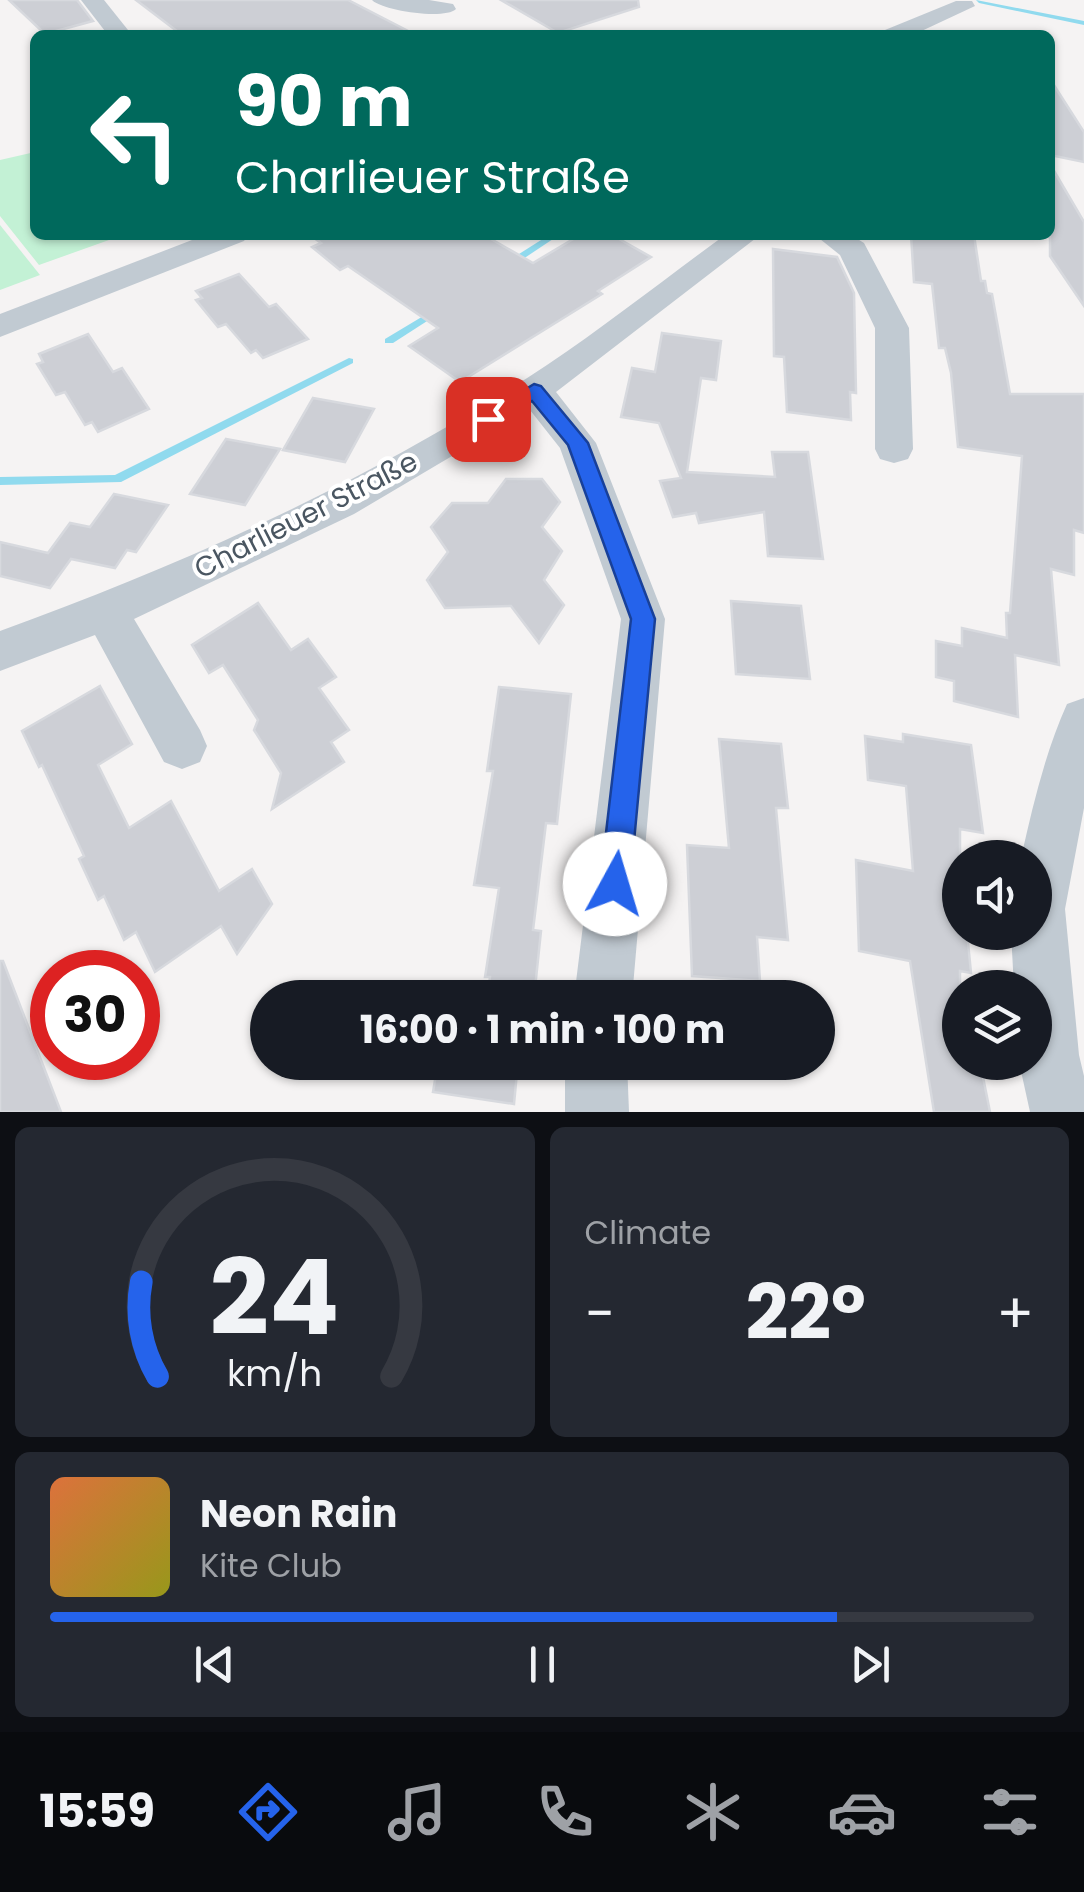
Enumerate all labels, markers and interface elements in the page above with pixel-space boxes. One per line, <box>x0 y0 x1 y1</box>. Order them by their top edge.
text: 90 m <box>235 52 413 151</box>
icon: left <box>70 70 200 200</box>
text: Charlieuer Straße <box>235 146 630 209</box>
pin <box>446 377 531 462</box>
icon: arrive <box>461 392 516 447</box>
street label: Charlieuer Straße <box>188 442 424 588</box>
position arrow <box>563 832 667 936</box>
map controls <box>942 840 1052 1080</box>
button: sound <box>942 840 1052 950</box>
speed limit sign: 30 <box>30 950 160 1080</box>
button: layers <box>942 970 1052 1080</box>
text: 16:00 · 1 min · 100 m <box>360 1003 725 1056</box>
text: Climate <box>585 1210 711 1255</box>
text: 24 <box>210 1225 340 1370</box>
text: 22° <box>745 1260 866 1365</box>
text: − <box>585 1275 615 1352</box>
text: + <box>996 1275 1034 1352</box>
text: km/h <box>227 1348 322 1399</box>
text: Neon Rain <box>200 1487 397 1540</box>
text: Kite Club <box>200 1543 342 1588</box>
icon: previous <box>187 1637 242 1692</box>
icon: pause <box>515 1637 570 1692</box>
icon: next <box>843 1637 898 1692</box>
icon: directions <box>233 1777 303 1847</box>
icon: music <box>382 1777 452 1847</box>
icon: phone <box>530 1777 600 1847</box>
icon: climate <box>678 1777 748 1847</box>
icon: car <box>827 1777 897 1847</box>
icon: filters <box>975 1777 1045 1847</box>
text: 15:59 <box>39 1780 155 1843</box>

